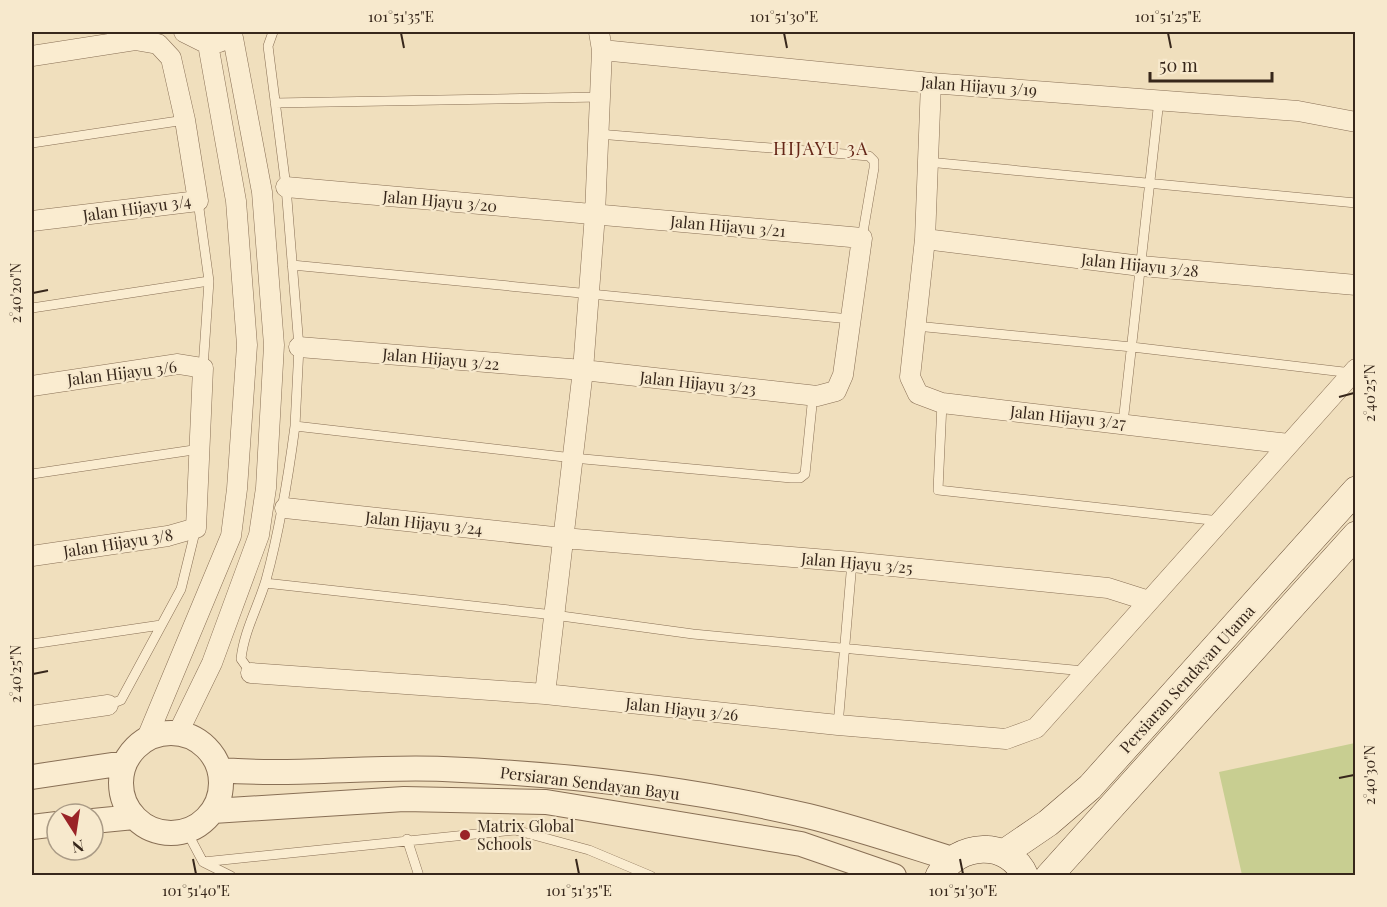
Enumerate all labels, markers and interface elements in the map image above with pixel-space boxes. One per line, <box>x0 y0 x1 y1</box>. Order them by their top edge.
text: 101°51'35"E <box>368 6 434 26</box>
text: 101°51'30"E <box>750 6 818 26</box>
text: 101°51'25"E <box>1135 6 1201 26</box>
scale bar <box>1150 45 1272 83</box>
text: 50 m <box>1159 53 1198 77</box>
street label: Jalan Hijayu 3/19 <box>919 71 1038 100</box>
district label: HIJAYU 3A <box>773 136 869 160</box>
street label: Jalan Hjayu 3/20 <box>381 185 498 216</box>
street label: Jalan Hijayu 3/4 <box>80 189 193 226</box>
street label: Jalan Hijayu 3/21 <box>669 210 787 241</box>
street label: Jalan Hijayu 3/28 <box>1079 248 1200 281</box>
text: 2°40'20"N <box>5 262 25 323</box>
street label: Jalan Hijayu 3/22 <box>381 343 500 374</box>
street label: Jalan Hijayu 3/6 <box>65 355 178 390</box>
text: 2°40'25"N <box>1359 364 1379 422</box>
street label: Jalan Hijayu 3/23 <box>638 366 757 399</box>
street label: Jalan Hijayu 3/27 <box>1008 400 1127 433</box>
street label: Jalan Hijayu 3/24 <box>363 506 484 539</box>
street label: Jalan Hijayu 3/8 <box>61 523 174 562</box>
street label: Jalan Hjayu 3/25 <box>799 547 914 578</box>
street label: Persiaran Sendayan Utama <box>1114 600 1259 757</box>
text: 2°40'25"N <box>5 645 25 703</box>
street label: Jalan Hjayu 3/26 <box>624 692 740 725</box>
text: 2°40'30"N <box>1359 745 1379 805</box>
street label: Persiaran Sendayan Bayu <box>499 761 681 804</box>
north arrow <box>45 802 105 862</box>
place label: Matrix Global Schools <box>477 815 575 854</box>
marker: Matrix Global Schools <box>458 828 472 842</box>
text: N <box>70 836 86 859</box>
text: 101°51'40"E <box>162 880 230 900</box>
text: 101°51'35"E <box>546 880 612 900</box>
text: 101°51'30"E <box>929 880 997 900</box>

